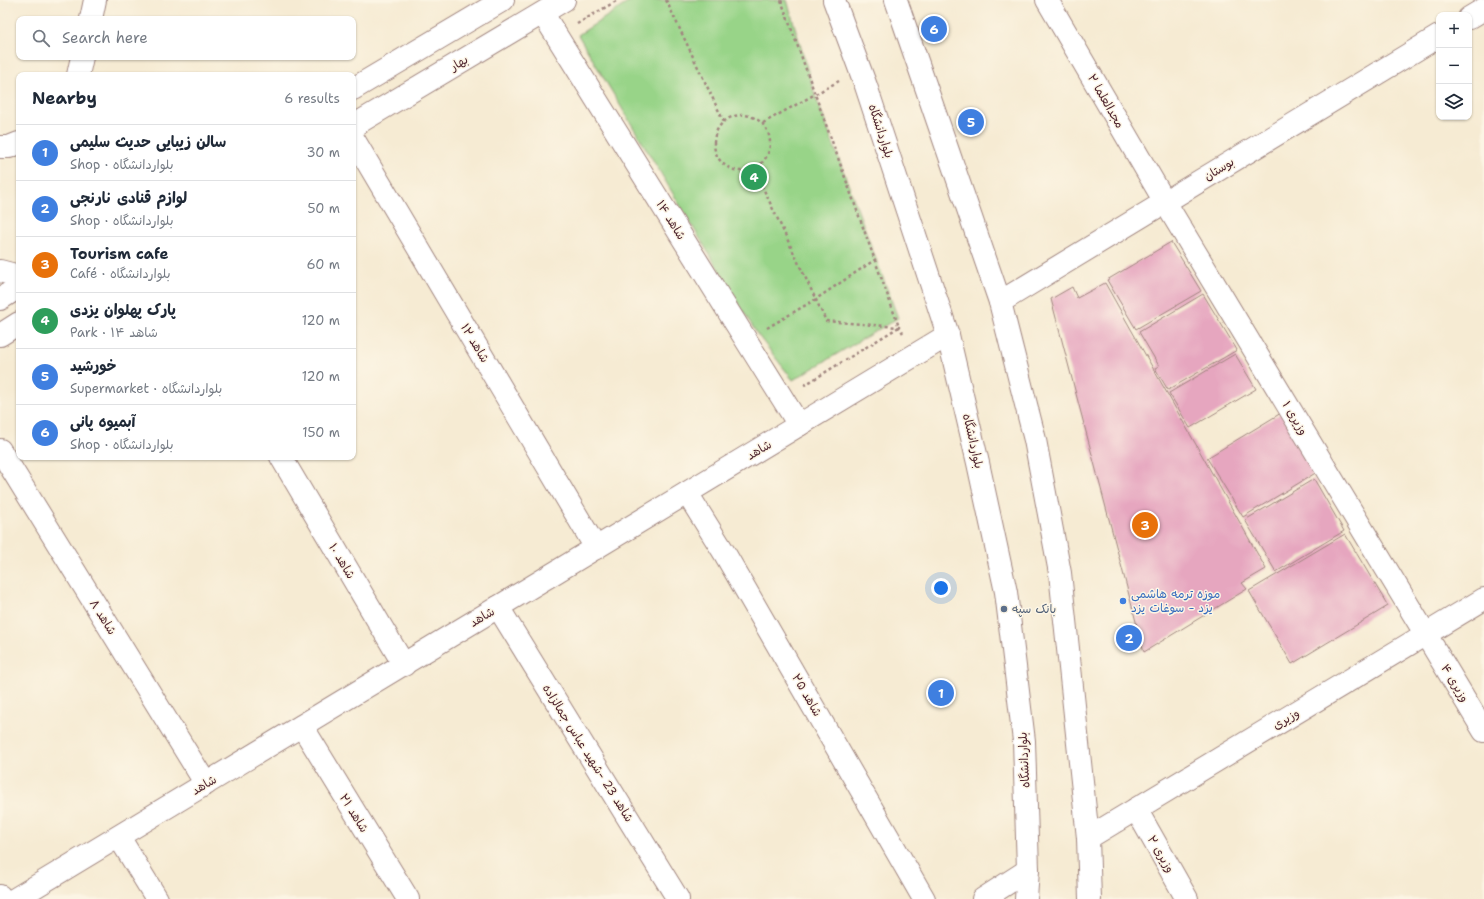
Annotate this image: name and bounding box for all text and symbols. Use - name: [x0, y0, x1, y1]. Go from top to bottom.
- map controls: [1436, 12, 1472, 120]
- button: +: [1436, 12, 1472, 48]
- pin: 6: [921, 14, 947, 44]
- search box: [16, 16, 356, 60]
- icon: search: [30, 27, 52, 49]
- text: Search here: [62, 28, 148, 48]
- button: −: [1436, 48, 1472, 84]
- street label: بهار: [446, 51, 471, 75]
- street label: مجدالعلما ۲: [1084, 71, 1128, 131]
- button: layers: [1436, 84, 1472, 120]
- text: Nearby: [32, 87, 97, 109]
- text: 6 results: [284, 90, 340, 107]
- street label: بلواردانشگاه: [865, 102, 897, 160]
- pin: 5: [958, 107, 984, 137]
- text: سالن زیبایی حدیث سلیمی: [70, 132, 226, 152]
- text: 1: [42, 144, 48, 161]
- text: 30 m: [306, 144, 340, 161]
- street label: بوستان: [1201, 154, 1237, 184]
- text: Shop · بلواردانشگاه: [70, 156, 173, 173]
- pin: 4: [741, 162, 767, 192]
- text: لوازم قنادی نارنجی: [70, 188, 187, 208]
- street label: شاهد ۱۴: [653, 197, 689, 243]
- text: 2: [40, 200, 50, 217]
- text: 50 m: [307, 200, 340, 217]
- text: Shop · بلواردانشگاه: [70, 212, 173, 229]
- text: Tourism cafe: [70, 244, 168, 264]
- text: 3: [40, 256, 50, 273]
- text: 60 m: [307, 256, 340, 273]
- text: Café · بلواردانشگاه: [70, 265, 171, 282]
- text: پارک پهلوان یزدی: [70, 300, 176, 320]
- text: 4: [40, 312, 50, 329]
- text: 120 m: [302, 312, 340, 329]
- street label: شاهد ۱۲: [457, 320, 493, 366]
- text: Park · شاهد ۱۴: [70, 324, 158, 341]
- text: خورشید: [70, 356, 116, 376]
- text: 5: [41, 368, 49, 385]
- text: 120 m: [302, 368, 340, 385]
- text: Supermarket · بلواردانشگاه: [70, 380, 222, 397]
- street label: وزیری ۱: [1279, 398, 1311, 438]
- text: آبمیوه پانی: [70, 412, 135, 432]
- street label: بلواردانشگاه: [959, 412, 987, 470]
- text: 6: [40, 424, 50, 441]
- text: 150 m: [302, 424, 340, 441]
- text: Shop · بلواردانشگاه: [70, 436, 173, 453]
- street label: شاهد: [744, 436, 774, 464]
- pin: 3: [1132, 510, 1158, 540]
- street label: شاهد ۱۰: [325, 540, 359, 582]
- your location: [931, 578, 951, 598]
- place label: موزه ترمه هاشمی یزد - سوغات یزد: [1131, 586, 1220, 616]
- street label: شاهد ۸: [86, 596, 120, 638]
- marker: موزه ترمه هاشمی یزد - سوغات یزد: [1118, 596, 1128, 606]
- place label: بانک سپه: [1012, 601, 1056, 617]
- street label: شاهد: [467, 603, 497, 631]
- marker: بانک سپه: [999, 604, 1009, 614]
- pin: 2: [1116, 623, 1142, 653]
- street label: وزیری ۴: [1437, 661, 1473, 705]
- street label: شاهد ۲۵: [788, 671, 826, 719]
- pin: 1: [928, 678, 954, 708]
- street label: شاهد 23 -شهید عباس جمالزاده: [539, 681, 637, 825]
- street label: وزیری: [1270, 705, 1302, 733]
- street label: بلواردانشگاه: [1015, 732, 1033, 788]
- street label: شاهد: [189, 771, 219, 799]
- street label: شاهد ۲۱: [336, 791, 372, 835]
- street label: وزیری ۲: [1144, 832, 1178, 876]

